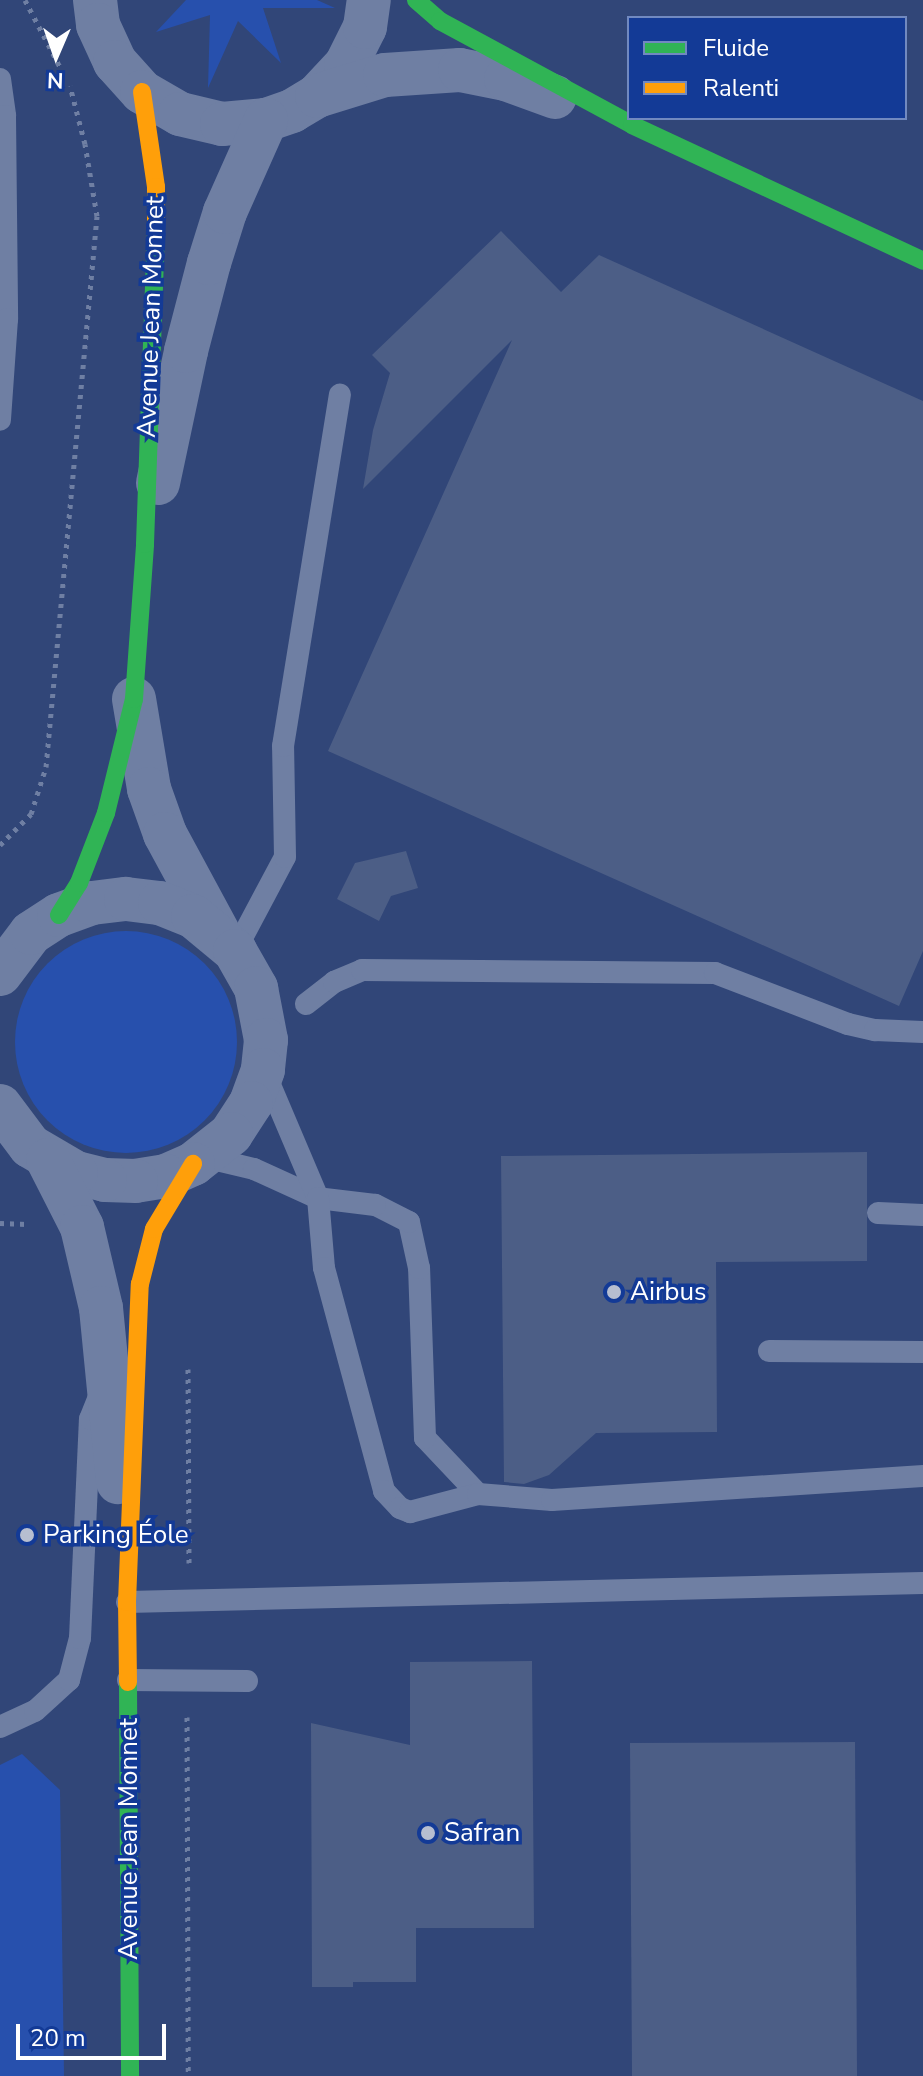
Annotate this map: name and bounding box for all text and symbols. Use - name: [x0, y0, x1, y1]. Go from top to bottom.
- north arrow: [16, 16, 96, 96]
- legend: [627, 16, 907, 120]
- text: Fluide: [703, 32, 769, 64]
- text: N: [46, 65, 64, 95]
- text: Ralenti: [703, 72, 779, 104]
- street label: Avenue Jean Monnet: [131, 196, 171, 438]
- place label: Airbus: [630, 1276, 707, 1308]
- marker: Airbus: [605, 1283, 623, 1301]
- place label: Parking Éole: [43, 1519, 189, 1551]
- marker: Parking Éole: [18, 1526, 36, 1544]
- street label: Avenue Jean Monnet: [113, 1718, 145, 1960]
- place label: Safran: [444, 1817, 520, 1849]
- marker: Safran: [419, 1824, 437, 1842]
- scale bar: [20, 2008, 170, 2058]
- text: 20 m: [30, 2022, 86, 2054]

